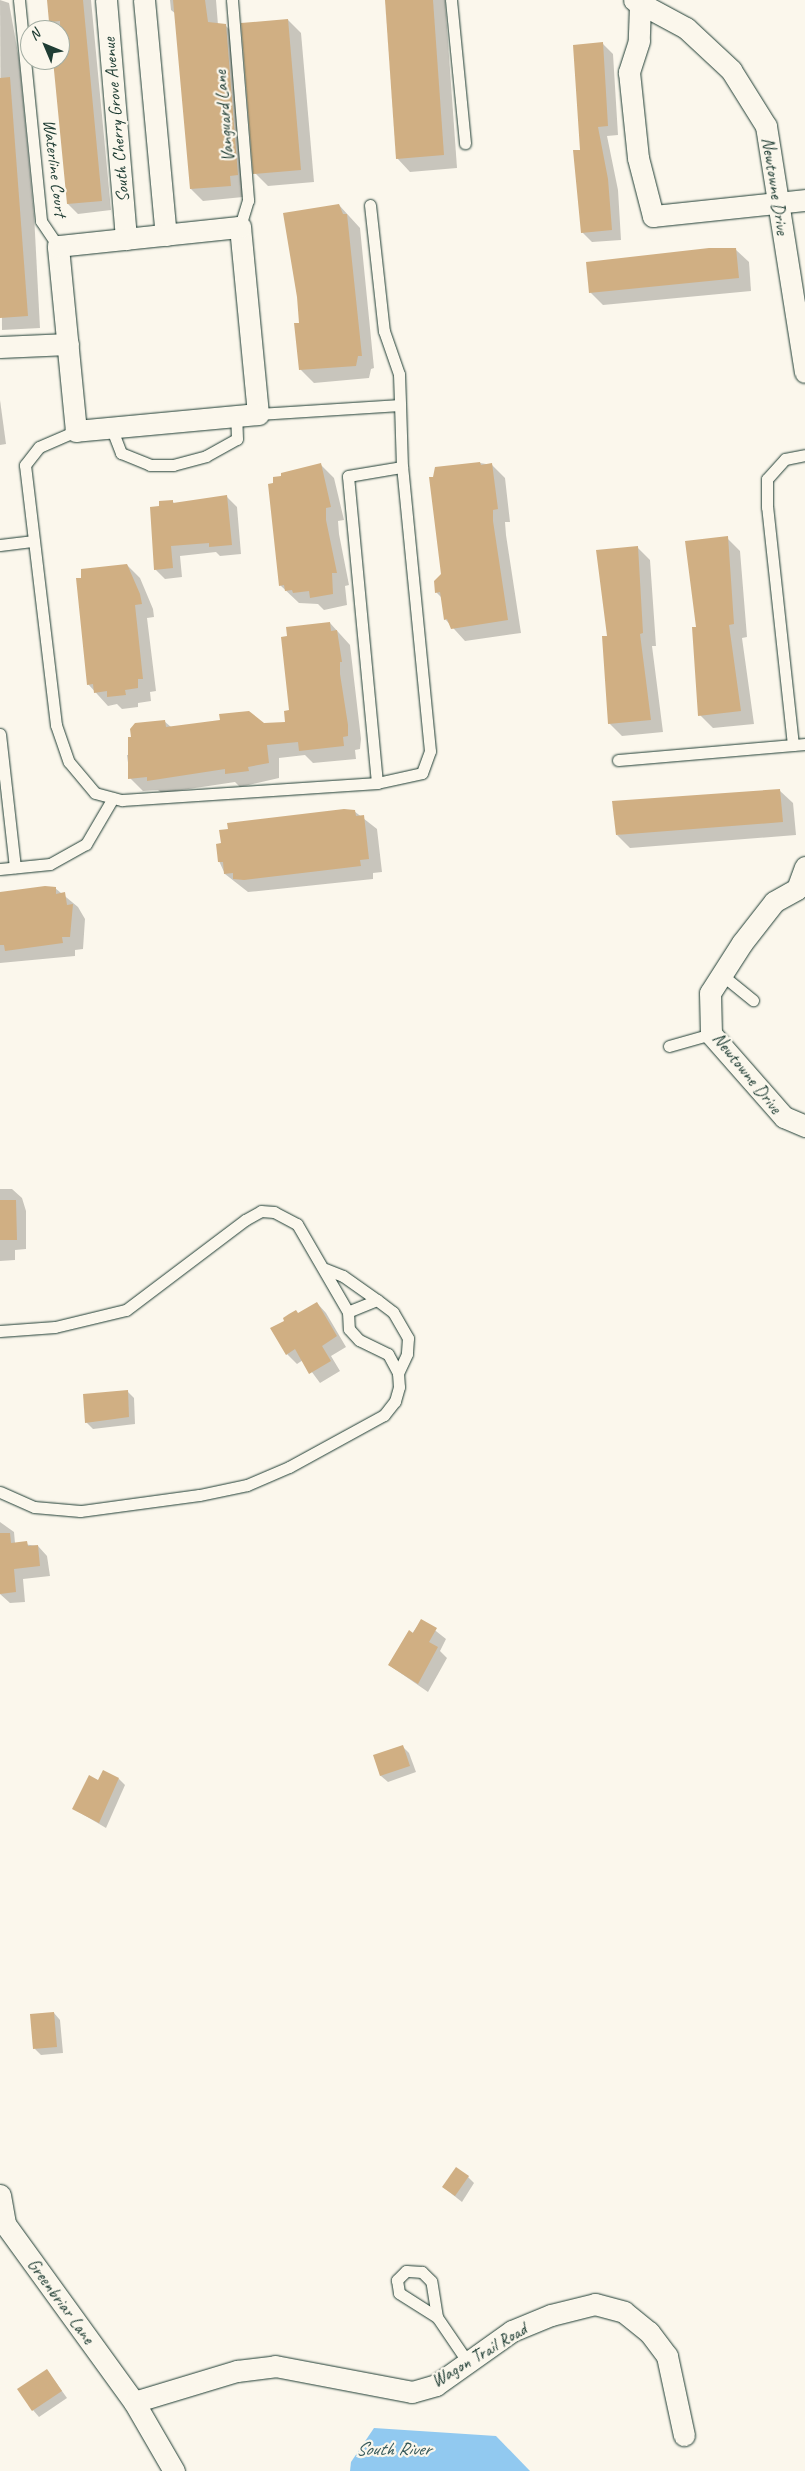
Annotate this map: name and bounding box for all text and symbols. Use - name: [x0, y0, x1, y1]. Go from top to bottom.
- north arrow: [20, 20, 70, 70]
- text: N: [26, 26, 44, 44]
- street label: South Cherry Grove Avenue: [98, 37, 134, 203]
- street label: Vanguard Lane: [209, 69, 239, 163]
- street label: Waterline Court: [38, 118, 72, 218]
- street label: Newtowne Drive: [757, 136, 793, 236]
- street label: Newtowne Drive: [708, 1028, 786, 1118]
- street label: Greenbriar Lane: [23, 2254, 99, 2348]
- street label: Wagon Trail Road: [427, 2318, 531, 2392]
- water label: South River: [355, 2439, 431, 2461]

